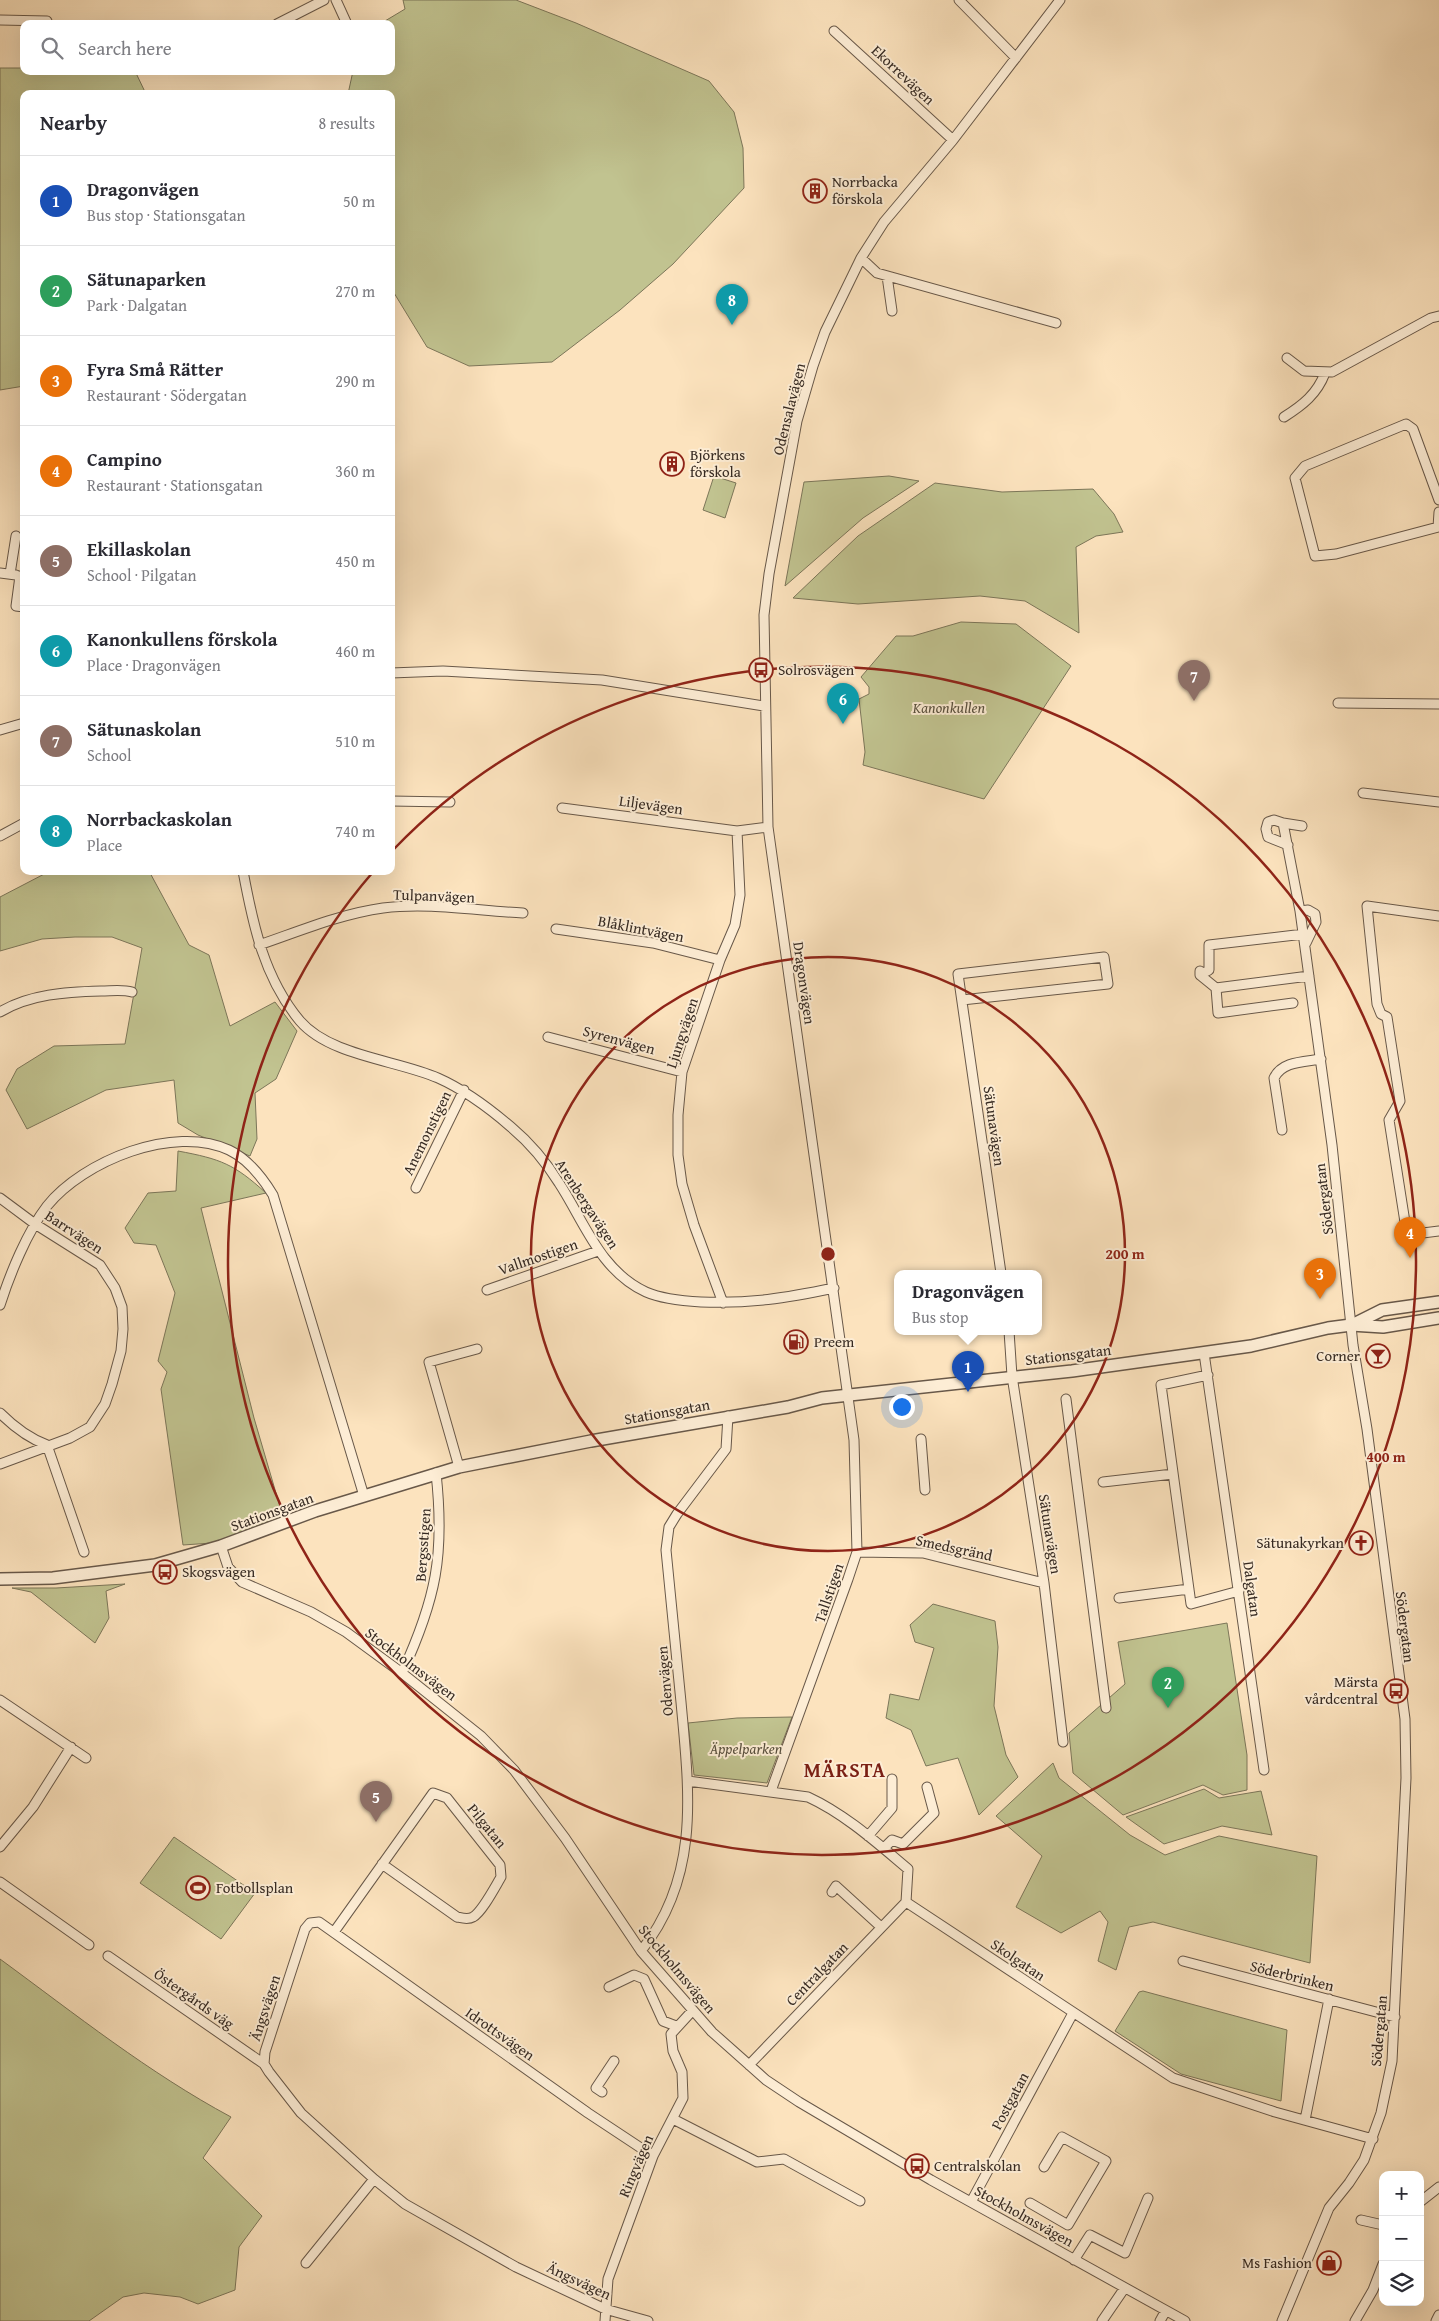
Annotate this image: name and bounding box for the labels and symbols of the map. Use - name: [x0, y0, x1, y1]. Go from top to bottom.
- street label: Ekorrevägen: [867, 40, 940, 110]
- place label: Norrbacka förskola: [832, 171, 898, 209]
- building icon: Norrbacka förskola: [802, 178, 828, 204]
- pin: 8: [716, 284, 748, 325]
- street label: Odensalavägen: [767, 360, 810, 457]
- place label: Björkens förskola: [690, 444, 745, 482]
- building icon: Björkens förskola: [659, 451, 685, 477]
- bus stop icon: Solrosvägen: [748, 657, 774, 683]
- place label: Solrosvägen: [778, 659, 855, 680]
- pin: 7: [1178, 660, 1210, 701]
- pin: 6: [827, 683, 859, 724]
- park label: Kanonkullen: [912, 697, 986, 718]
- street label: Liljevägen: [618, 790, 685, 819]
- street label: Tulpanvägen: [393, 884, 476, 907]
- street label: Blåklintvägen: [596, 910, 686, 947]
- street label: Dragonvägen: [788, 940, 821, 1026]
- street label: Ljungvägen: [660, 994, 703, 1071]
- street label: Syrenvägen: [581, 1020, 658, 1059]
- street label: Sätunavägen: [978, 1085, 1011, 1168]
- street label: Anemonstigen: [397, 1087, 456, 1178]
- street label: Arenbergavägen: [550, 1155, 625, 1253]
- street label: Södergatan: [1309, 1162, 1338, 1236]
- street label: Barrvägen: [41, 1205, 108, 1259]
- pin: 4: [1394, 1217, 1426, 1258]
- street label: Vallmostigen: [495, 1233, 581, 1280]
- text: 200 m: [1105, 1243, 1145, 1264]
- centre of rings: [819, 1245, 837, 1263]
- pin: 3: [1304, 1258, 1336, 1299]
- fuel station icon: Preem: [783, 1329, 809, 1355]
- place label: Preem: [814, 1331, 855, 1352]
- street label: Stationsgatan: [1024, 1339, 1113, 1370]
- bar icon: Corner: [1365, 1343, 1391, 1369]
- place label: Corner: [1316, 1345, 1360, 1366]
- pin: 1: [952, 1351, 984, 1392]
- street label: Stationsgatan: [622, 1394, 712, 1429]
- your location: [889, 1394, 915, 1420]
- text: 400 m: [1366, 1446, 1406, 1467]
- street label: Stationsgatan: [228, 1487, 317, 1536]
- street label: Sätunavägen: [1034, 1492, 1067, 1576]
- street label: Bergsstigen: [409, 1507, 436, 1582]
- street label: Smedsgränd: [914, 1529, 994, 1566]
- church icon: Sätunakyrkan: [1348, 1530, 1374, 1556]
- place label: Sätunakyrkan: [1256, 1532, 1345, 1553]
- bus stop icon: Skogsvägen: [152, 1559, 178, 1585]
- street label: Tallstigen: [809, 1560, 849, 1625]
- street label: Dalgatan: [1238, 1560, 1267, 1619]
- place label: Skogsvägen: [182, 1561, 256, 1582]
- street label: Södergatan: [1391, 1590, 1420, 1664]
- street label: Stockholmsvägen: [361, 1622, 462, 1706]
- street label: Odenvägen: [651, 1645, 678, 1717]
- pin: 2: [1152, 1667, 1184, 1708]
- place label: Märsta vårdcentral: [1305, 1671, 1378, 1709]
- bus stop icon: Märsta vårdcentral: [1383, 1678, 1409, 1704]
- park label: Äppelparken: [709, 1738, 783, 1759]
- district label: MÄRSTA: [804, 1755, 886, 1784]
- pin: 5: [360, 1781, 392, 1822]
- street label: Pilgatan: [463, 1799, 512, 1853]
- sports icon: Fotbollsplan: [185, 1875, 211, 1901]
- place label: Fotbollsplan: [216, 1877, 294, 1898]
- street label: Stockholmsvägen: [634, 1920, 721, 2018]
- street label: Skolgatan: [987, 1934, 1050, 1986]
- street label: Centralgatan: [781, 1937, 853, 2010]
- street label: Söderbrinken: [1248, 1955, 1337, 1996]
- street label: Östergårds väg: [150, 1963, 239, 2034]
- street label: Ängsvägen: [244, 1972, 285, 2044]
- street label: Södergatan: [1365, 1994, 1392, 2068]
- street label: Idrottsvägen: [461, 2002, 540, 2066]
- street label: Postgatan: [986, 2068, 1034, 2133]
- street label: Ringvägen: [613, 2131, 658, 2200]
- bus stop icon: Centralskolan: [904, 2153, 930, 2179]
- place label: Centralskolan: [934, 2155, 1021, 2176]
- street label: Stockholmsvägen: [971, 2180, 1078, 2252]
- shop icon: Ms Fashion: [1316, 2250, 1342, 2276]
- place label: Ms Fashion: [1242, 2252, 1313, 2273]
- street label: Ängsvägen: [544, 2257, 615, 2305]

